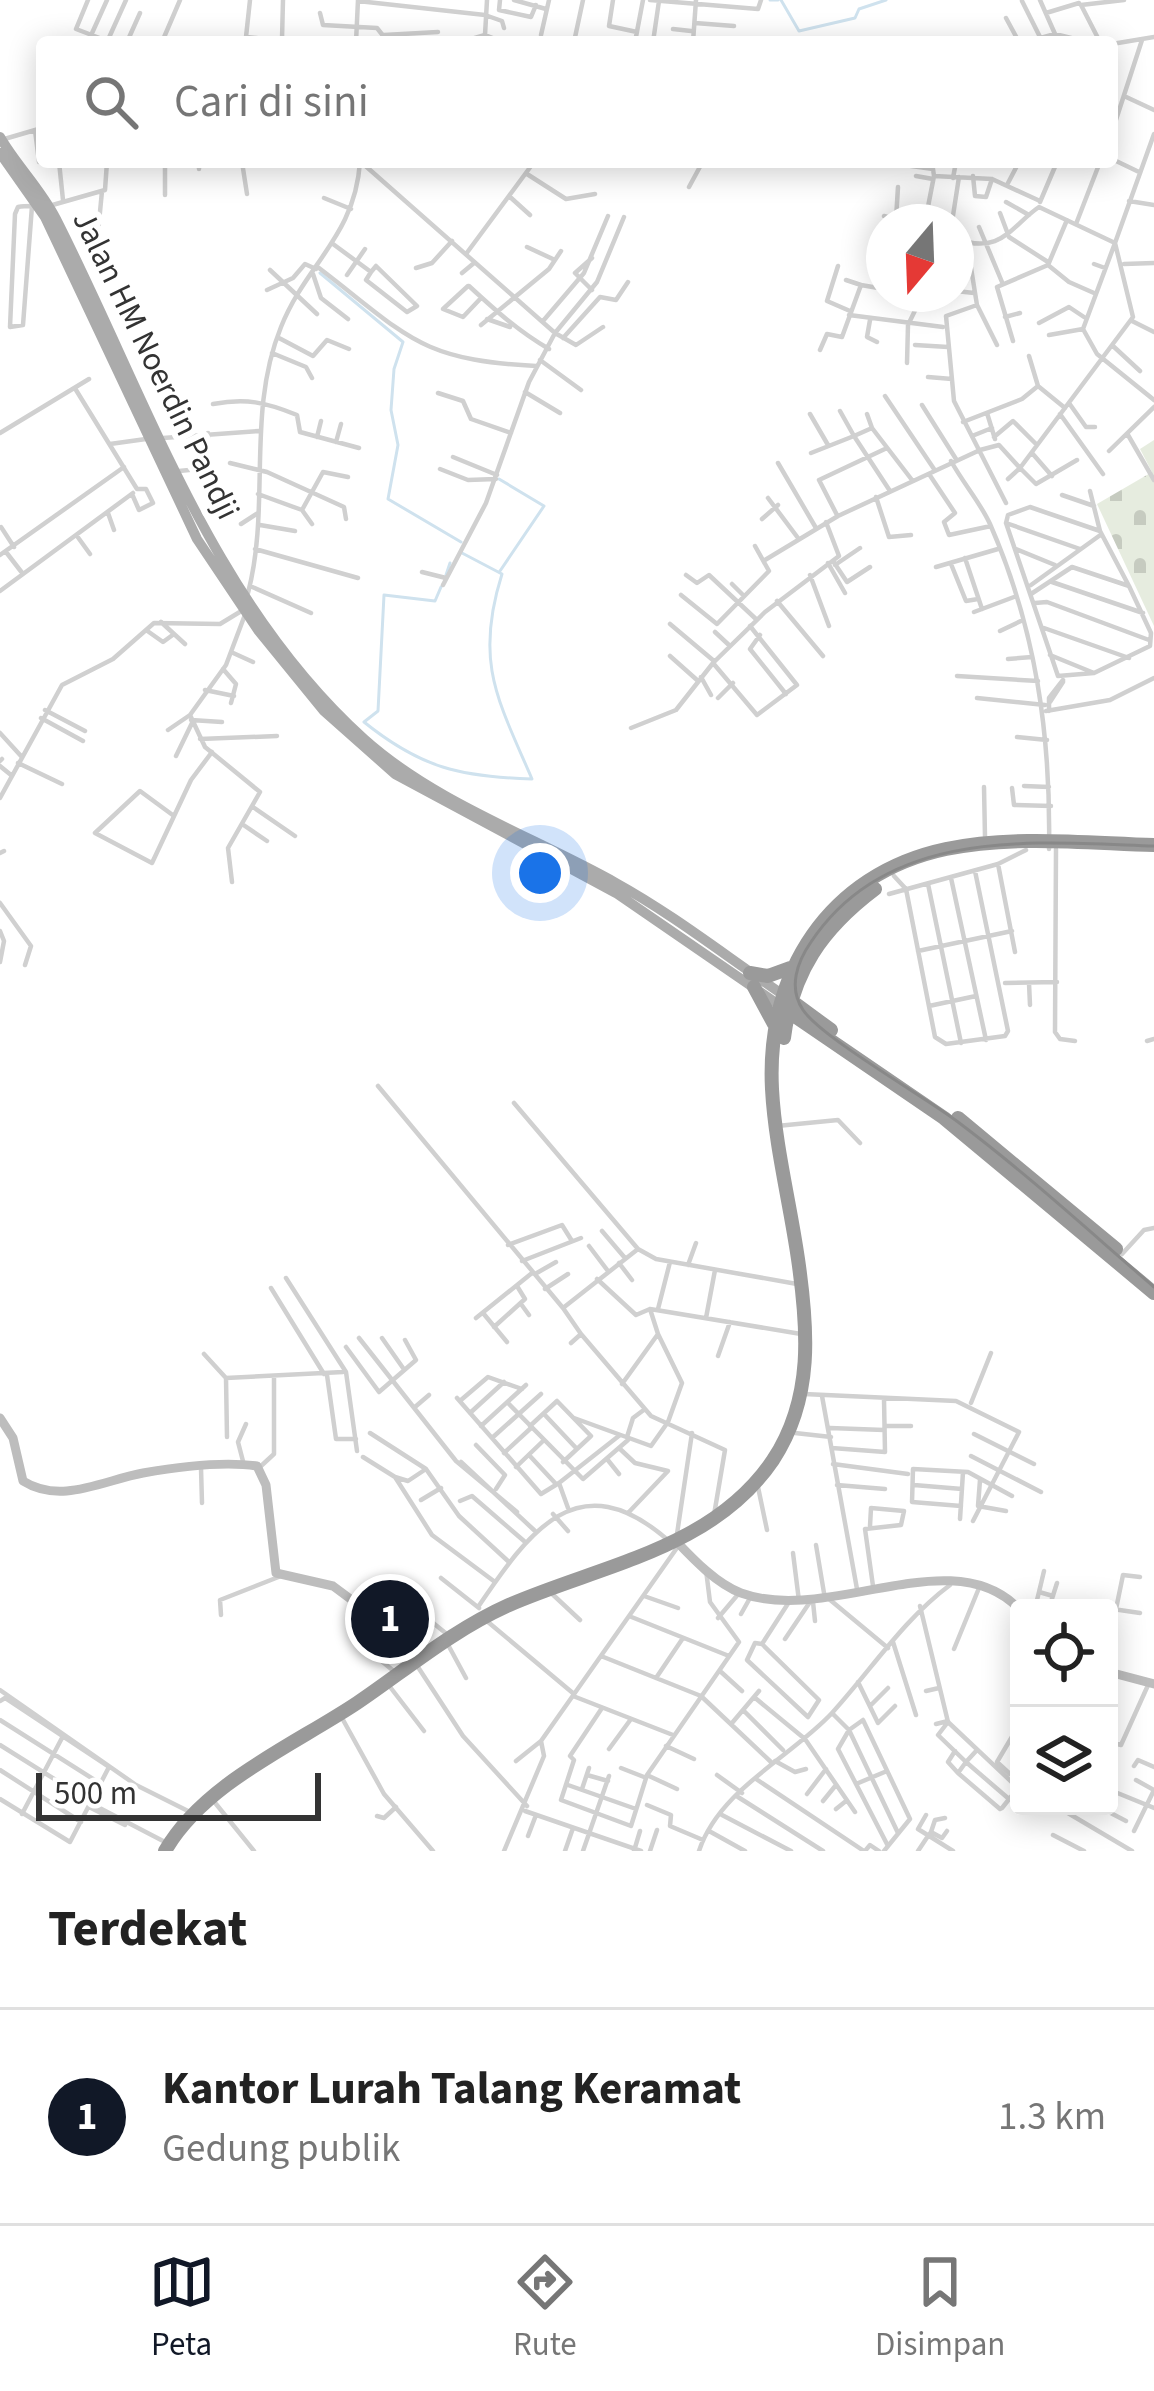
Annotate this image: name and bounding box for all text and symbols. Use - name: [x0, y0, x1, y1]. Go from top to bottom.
- search box: [36, 36, 1118, 168]
- icon: search: [78, 69, 144, 135]
- text: Cari di sini: [174, 70, 369, 134]
- street label: Jalan HM Noerdin Pandji: [61, 203, 251, 527]
- north arrow: [866, 204, 974, 312]
- your location: [510, 843, 570, 903]
- pin: 1: [351, 1574, 429, 1664]
- map controls: [1010, 1599, 1118, 1815]
- button: locate: [1010, 1599, 1118, 1707]
- button: layers: [1010, 1707, 1118, 1815]
- scale bar: [36, 1767, 321, 1820]
- text: 500 m: [54, 1770, 137, 1817]
- text: Terdekat: [48, 1893, 247, 1965]
- text: Kantor Lurah Talang Keramat: [162, 2057, 741, 2121]
- text: 1: [77, 2089, 97, 2145]
- text: 1.3 km: [998, 2089, 1106, 2145]
- text: Gedung publik: [162, 2121, 400, 2177]
- tab: Peta: [149, 2249, 215, 2368]
- tab: Rute: [512, 2249, 578, 2368]
- tab: Disimpan: [875, 2249, 1005, 2368]

